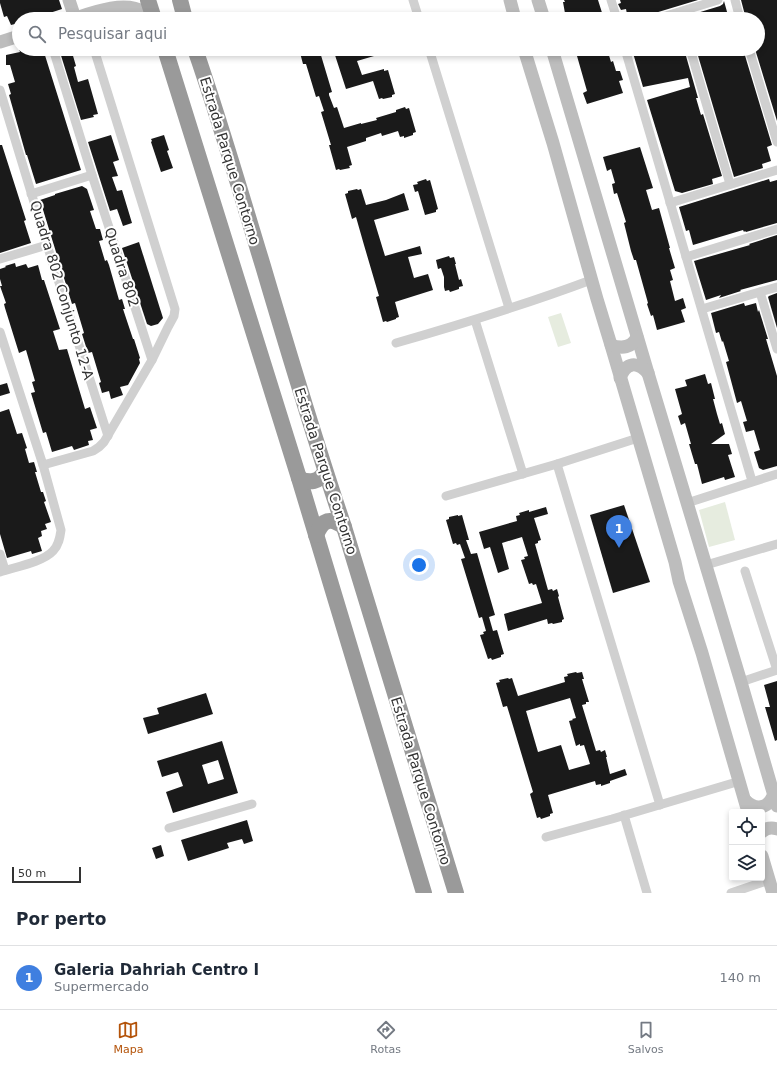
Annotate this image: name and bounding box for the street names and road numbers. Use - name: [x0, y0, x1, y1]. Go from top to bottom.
- street label: Estrada Parque Contorno: [197, 75, 263, 247]
- street label: Quadra 802 Conjunto 12-A: [27, 198, 97, 382]
- street label: Quadra 802: [102, 225, 142, 309]
- street label: Estrada Parque Contorno: [291, 385, 361, 557]
- street label: Estrada Parque Contorno: [388, 695, 454, 867]

